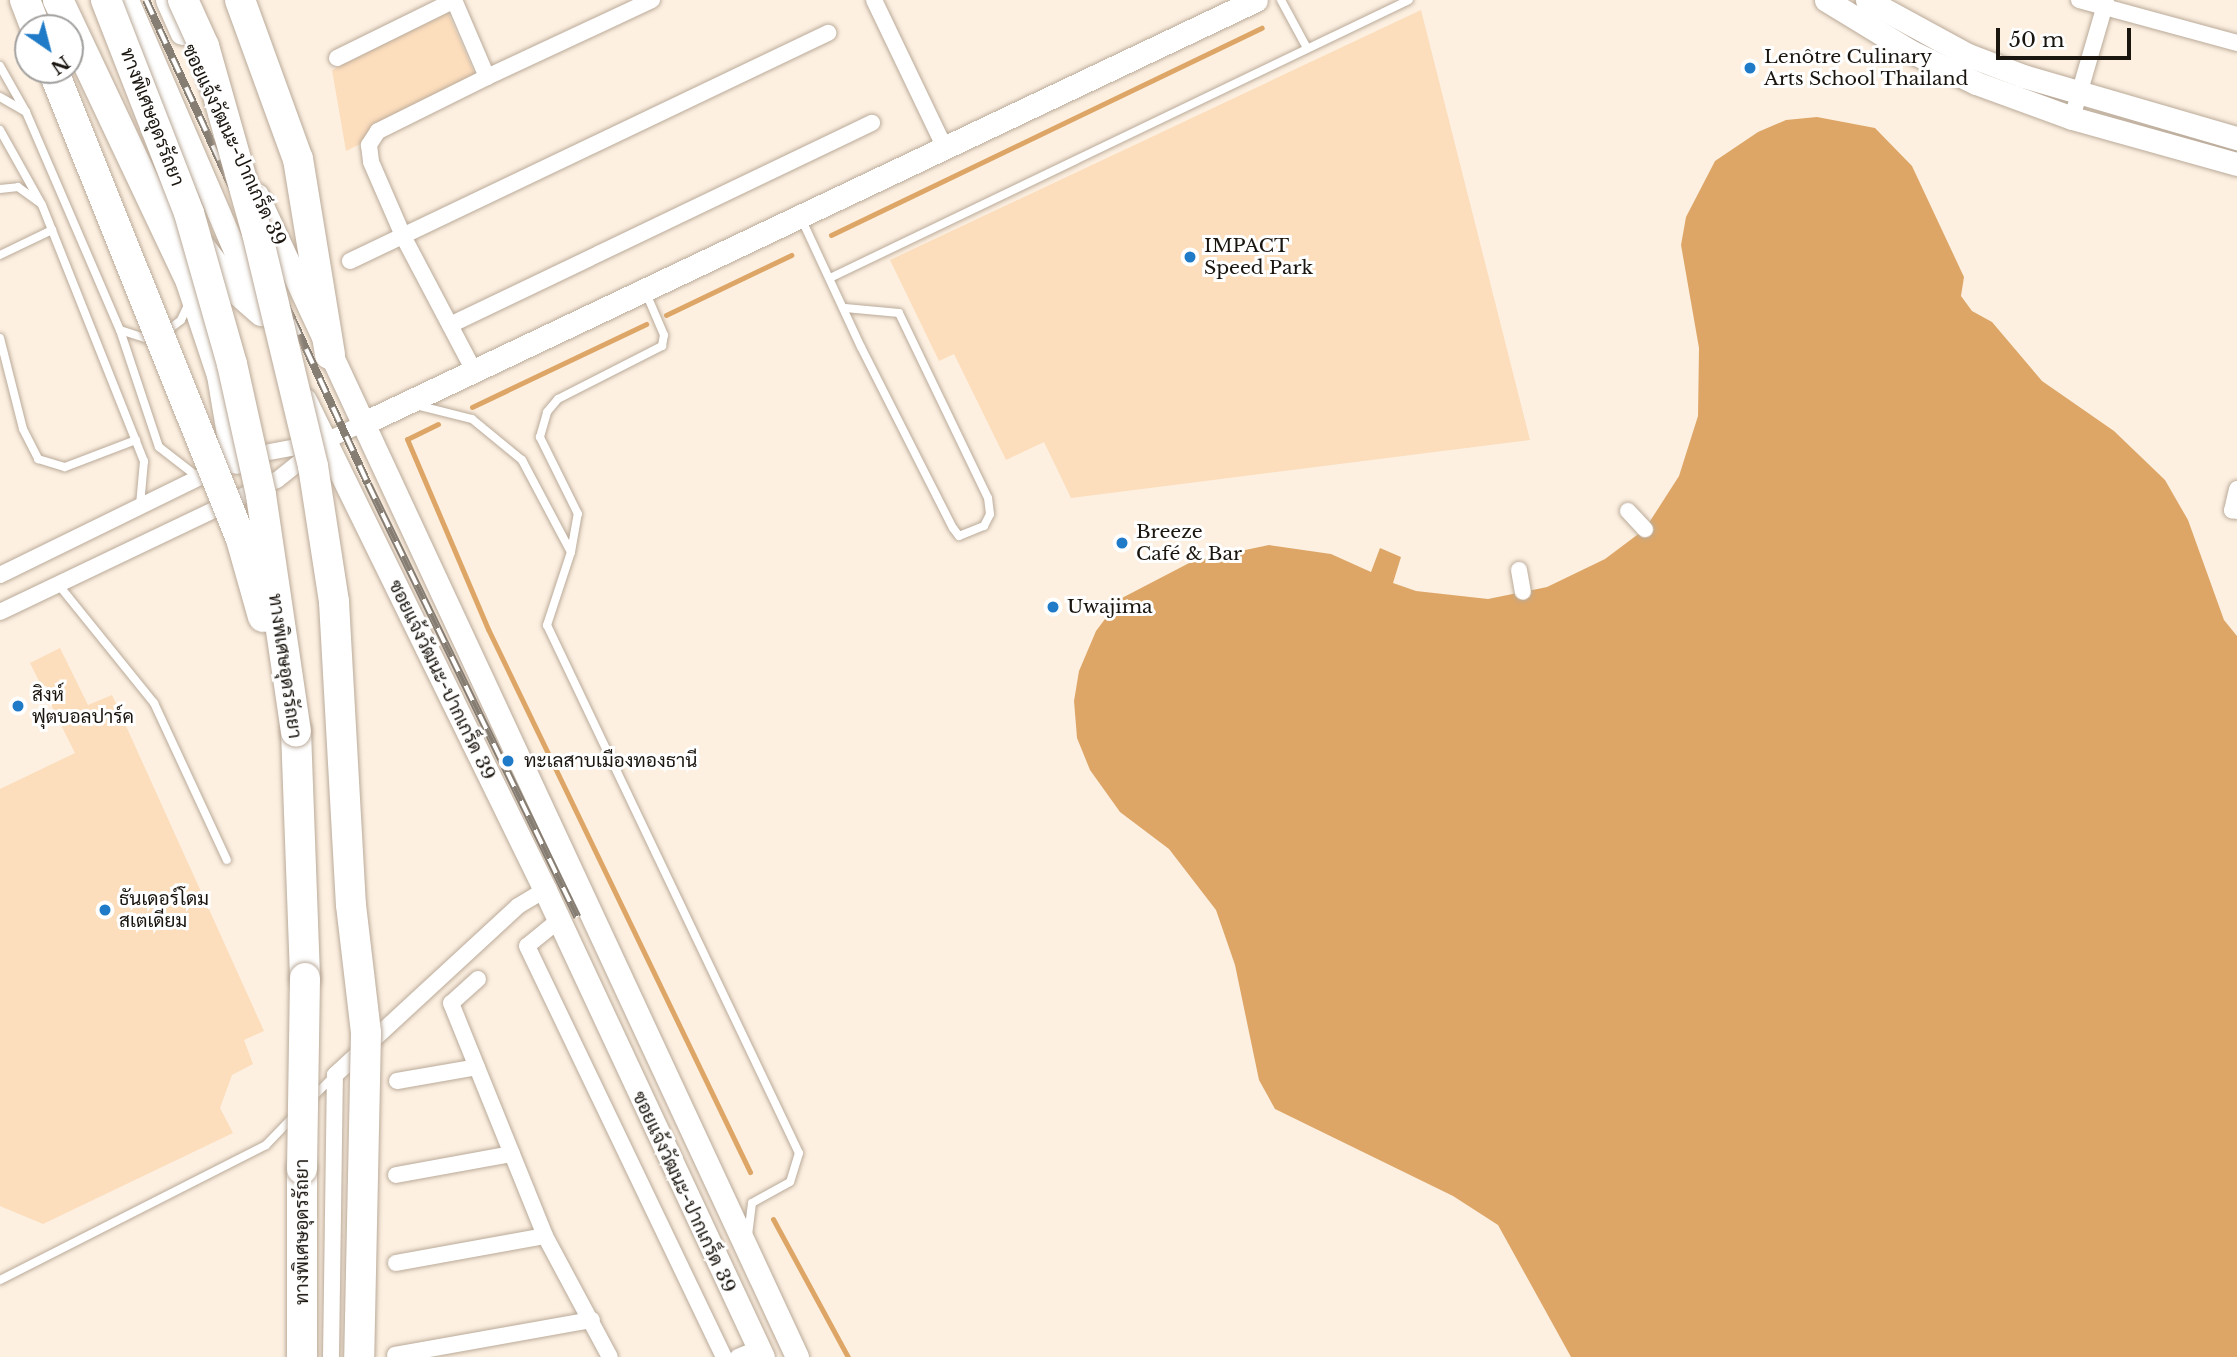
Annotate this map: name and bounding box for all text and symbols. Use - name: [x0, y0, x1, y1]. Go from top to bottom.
- north arrow: [14, 14, 84, 84]
- scale bar: [1999, 14, 2134, 58]
- text: 50 m: [2009, 27, 2064, 53]
- street label: ซอยแจ้งวัฒนะ-ปากเกร็ด 39: [177, 41, 291, 249]
- street label: ทางพิเศษอุดรรัถยา: [115, 45, 189, 189]
- place label: Lenôtre Culinary Arts School Thailand: [1764, 46, 1969, 90]
- text: N: [46, 50, 74, 80]
- marker: Lenôtre Culinary Arts School Thailand: [1742, 60, 1758, 76]
- place label: IMPACT Speed Park: [1204, 235, 1313, 279]
- marker: IMPACT Speed Park: [1182, 249, 1198, 265]
- place label: Breeze Café & Bar: [1136, 521, 1242, 565]
- marker: Breeze Café & Bar: [1114, 535, 1130, 551]
- street label: ซอยแจ้งวัฒนะ-ปากเกร็ด 39: [384, 576, 500, 784]
- street label: ทางพิเศษอุดรรัถยา: [264, 592, 306, 740]
- place label: Uwajima: [1067, 596, 1153, 618]
- marker: Uwajima: [1045, 599, 1061, 615]
- place label: สิงห์ ฟุตบอลปาร์ค: [32, 684, 134, 728]
- marker: สิงห์ ฟุตบอลปาร์ค: [10, 698, 26, 714]
- place label: ทะเลสาบเมืองทองธานี: [524, 750, 697, 772]
- marker: ทะเลสาบเมืองทองธานี: [498, 751, 518, 771]
- place label: ธันเดอร์โดม สเตเดียม: [119, 888, 209, 932]
- marker: ธันเดอร์โดม สเตเดียม: [97, 902, 113, 918]
- street label: ซอยแจ้งวัฒนะ-ปากเกร็ด 39: [627, 1088, 741, 1296]
- street label: ทางพิเศษอุดรรัถยา: [291, 1159, 313, 1305]

